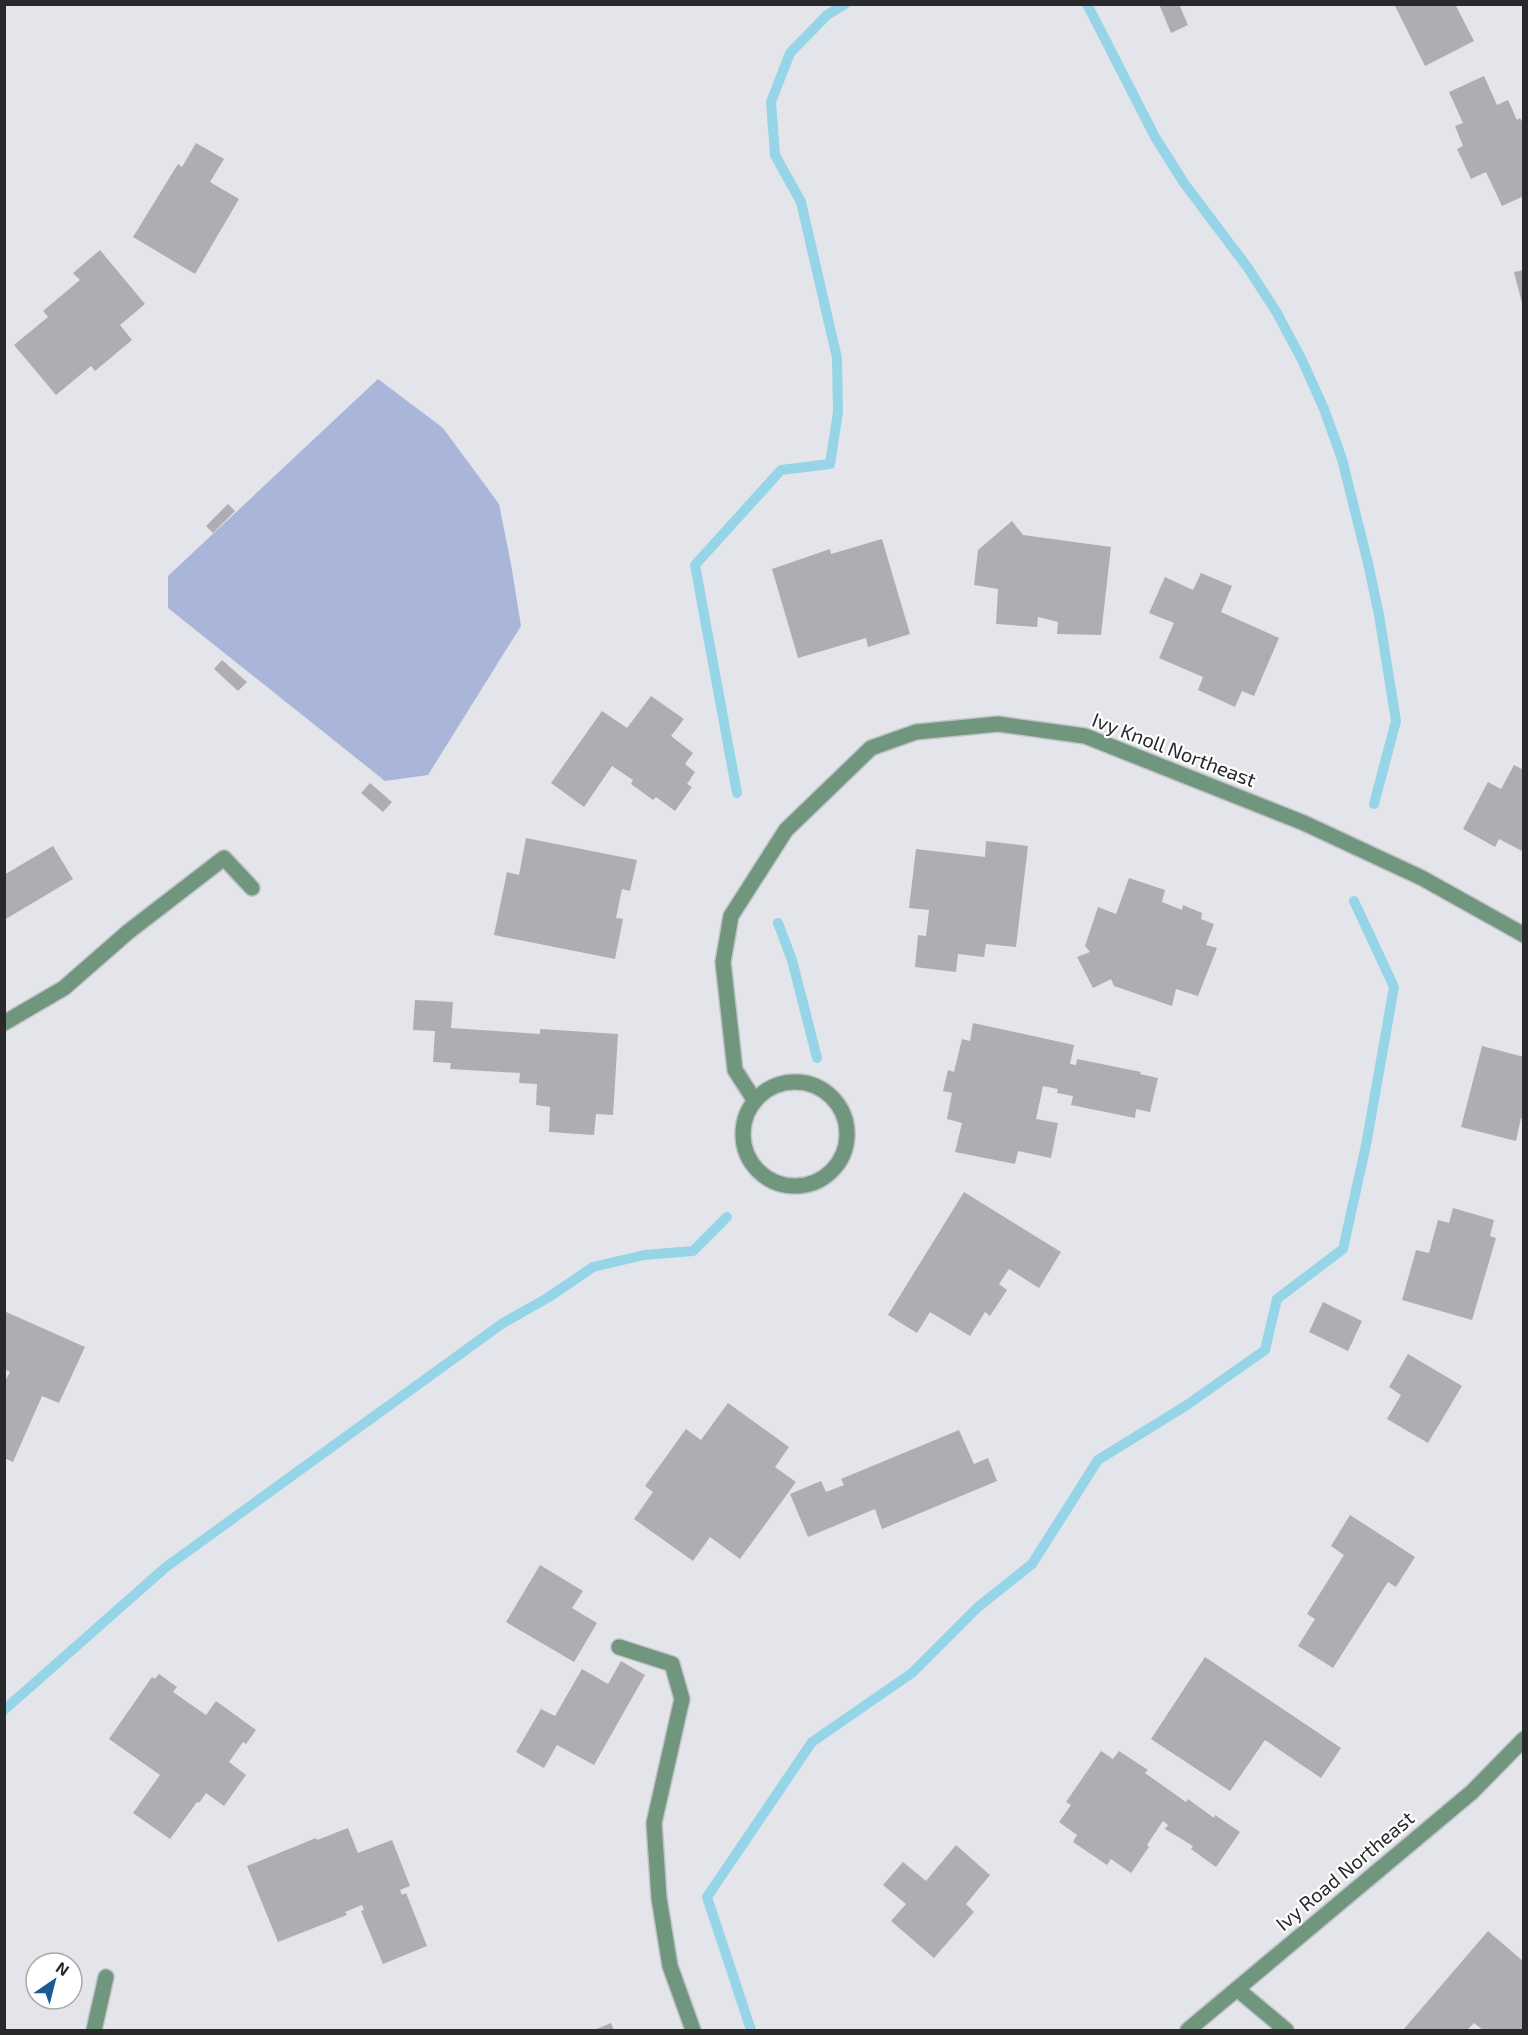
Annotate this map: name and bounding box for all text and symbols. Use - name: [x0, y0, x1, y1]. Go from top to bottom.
- street label: Ivy Knoll Northeast: [1089, 707, 1260, 791]
- street label: Ivy Road Northeast: [1270, 1805, 1419, 1935]
- north arrow: [24, 1951, 84, 2011]
- text: N: [53, 1957, 73, 1979]

